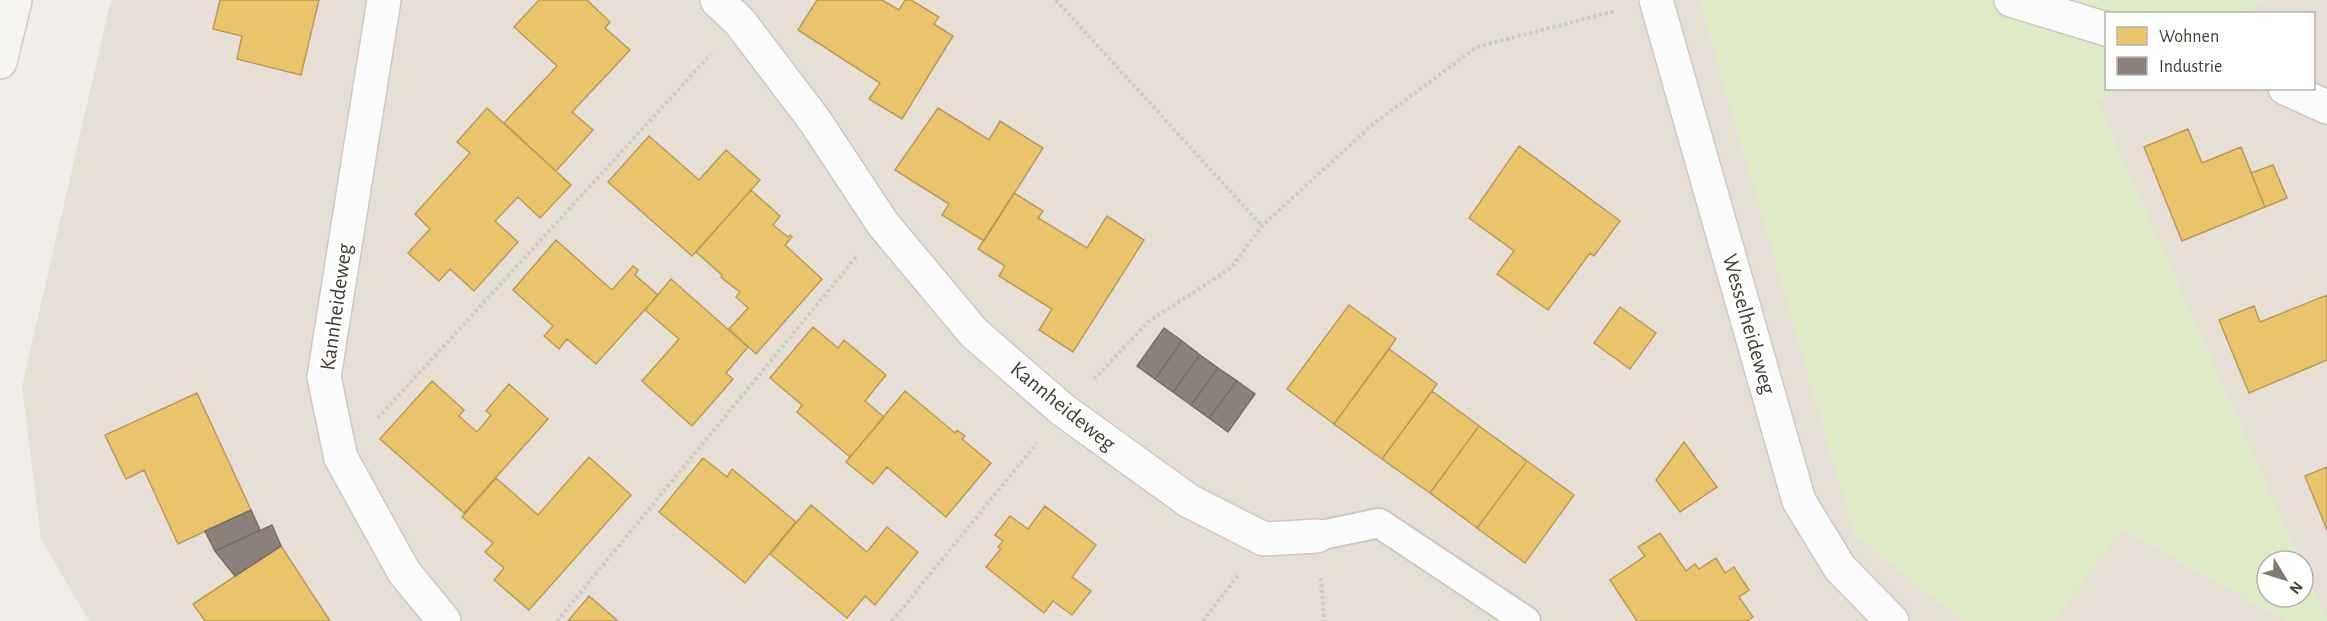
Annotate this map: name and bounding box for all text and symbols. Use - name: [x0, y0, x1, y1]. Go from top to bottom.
- legend: [2105, 12, 2315, 90]
- text: Wohnen: [2159, 28, 2219, 46]
- text: Industrie: [2159, 58, 2222, 76]
- street label: Kannheideweg: [316, 242, 356, 372]
- street label: Wesselheideweg: [1719, 252, 1780, 397]
- street label: Kannheideweg: [1006, 357, 1120, 455]
- north arrow: [2255, 549, 2315, 609]
- text: N: [2286, 578, 2306, 597]

